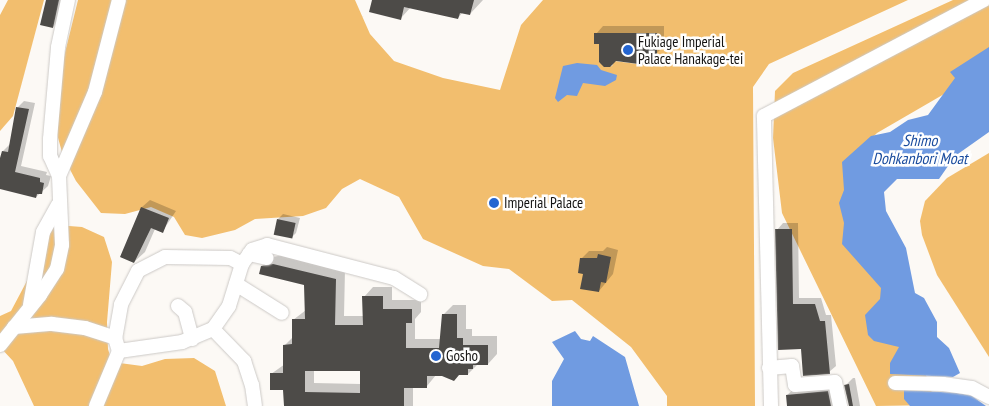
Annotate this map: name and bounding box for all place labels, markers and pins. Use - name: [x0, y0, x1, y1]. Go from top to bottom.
- place label: Fukiage Imperial Palace Hanakage-tei: [638, 32, 743, 67]
- marker: Fukiage Imperial Palace Hanakage-tei: [622, 44, 634, 56]
- place label: Imperial Palace: [504, 194, 583, 212]
- marker: Imperial Palace: [488, 197, 500, 209]
- place label: Gosho: [446, 347, 478, 365]
- marker: Gosho: [430, 350, 442, 362]

